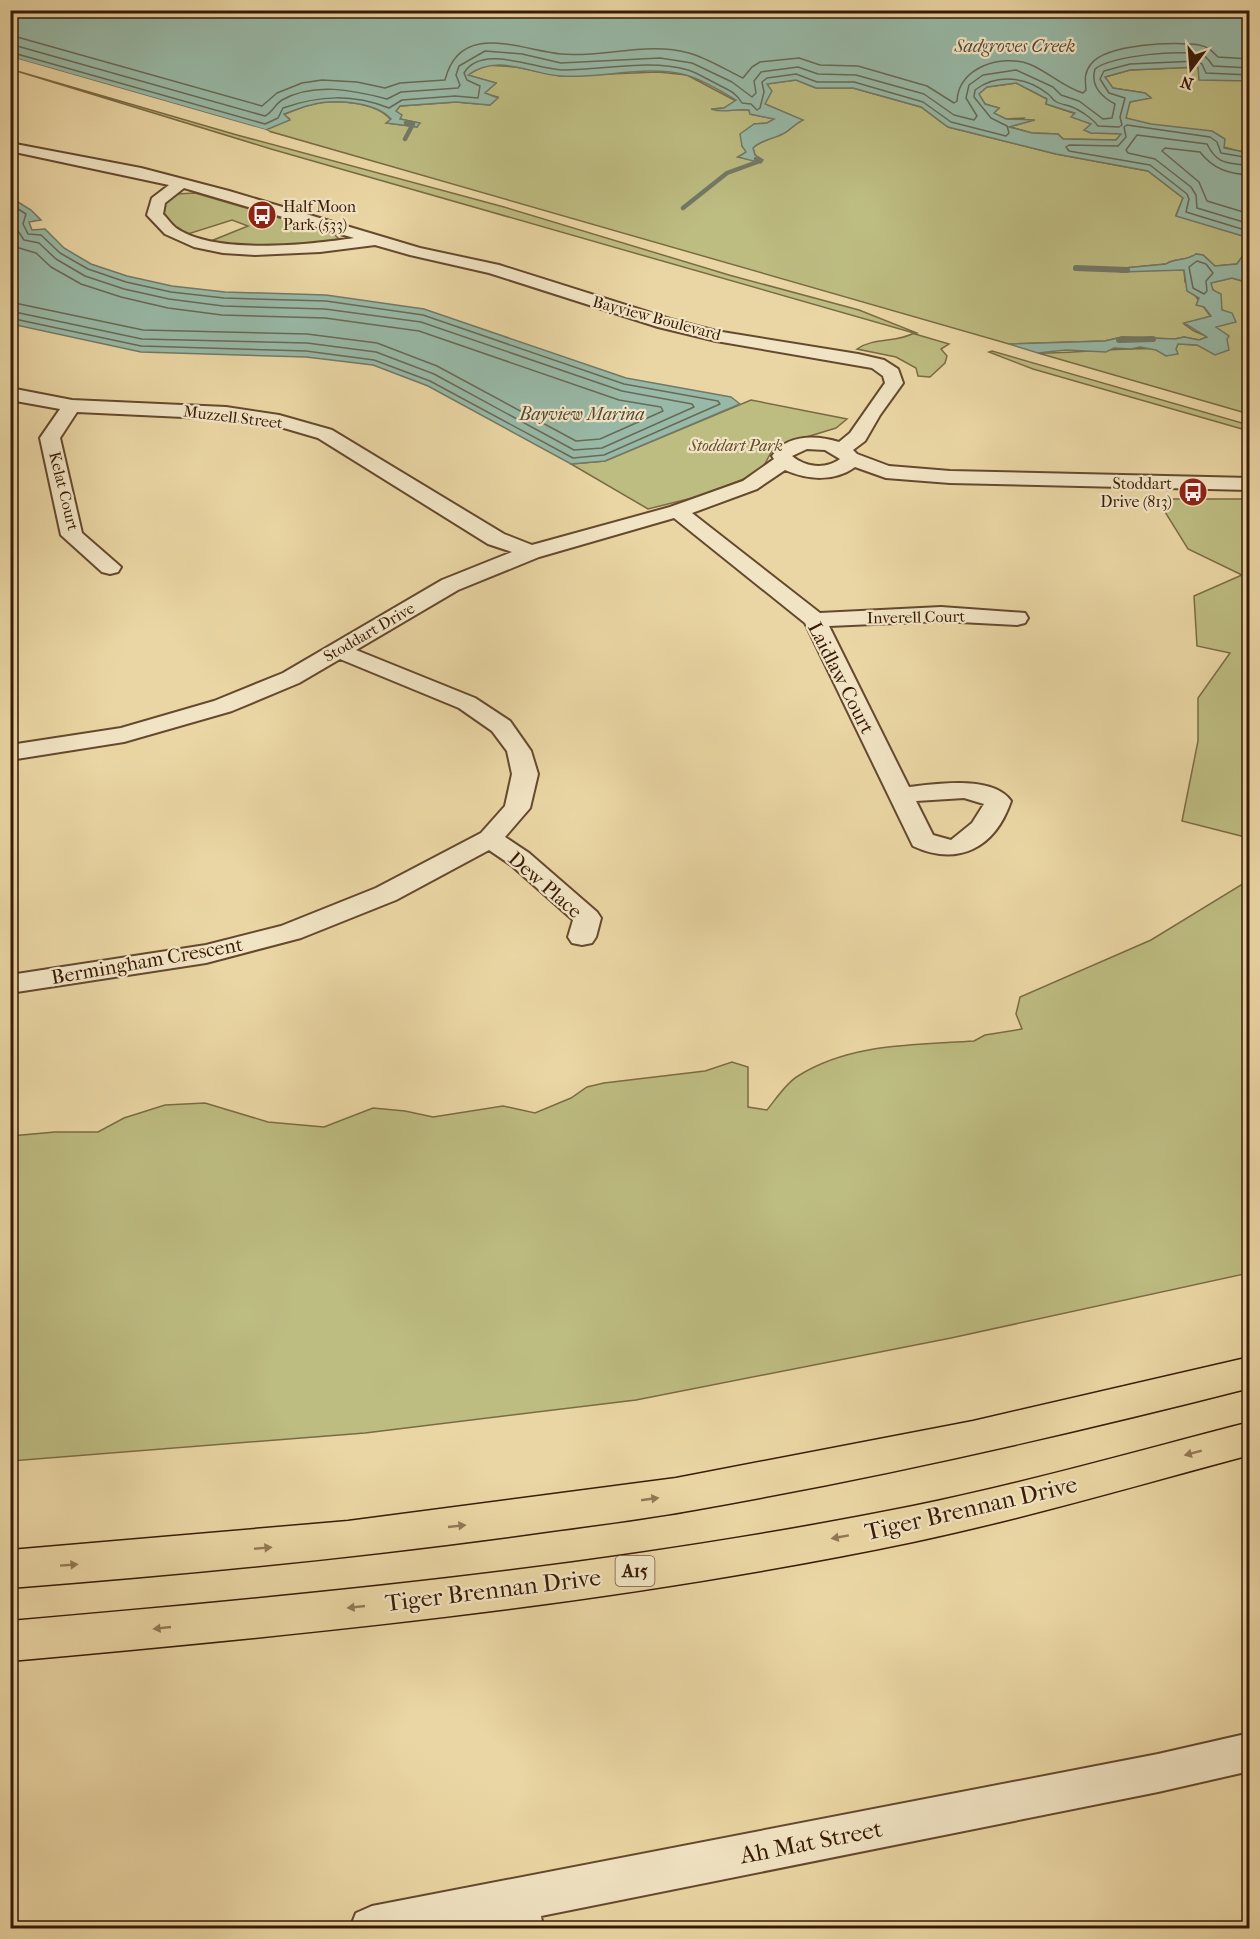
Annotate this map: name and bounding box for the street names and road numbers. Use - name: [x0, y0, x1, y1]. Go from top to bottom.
- street label: Bayview Boulevard: [591, 292, 723, 344]
- street label: Muzzell Street: [182, 401, 284, 433]
- street label: Kelat Court: [45, 450, 83, 533]
- street label: Stoddart Drive: [320, 598, 418, 666]
- street label: Inverell Court: [867, 607, 965, 627]
- street label: Laidlaw Court: [803, 618, 879, 738]
- street label: Dew Place: [504, 847, 586, 923]
- street label: Bermingham Crescent: [49, 933, 245, 989]
- street label: Tiger Brennan Drive: [862, 1470, 1080, 1546]
- road number: A15: [616, 1556, 654, 1586]
- street label: Tiger Brennan Drive: [384, 1563, 603, 1617]
- street label: Ah Mat Street: [737, 1814, 885, 1870]

